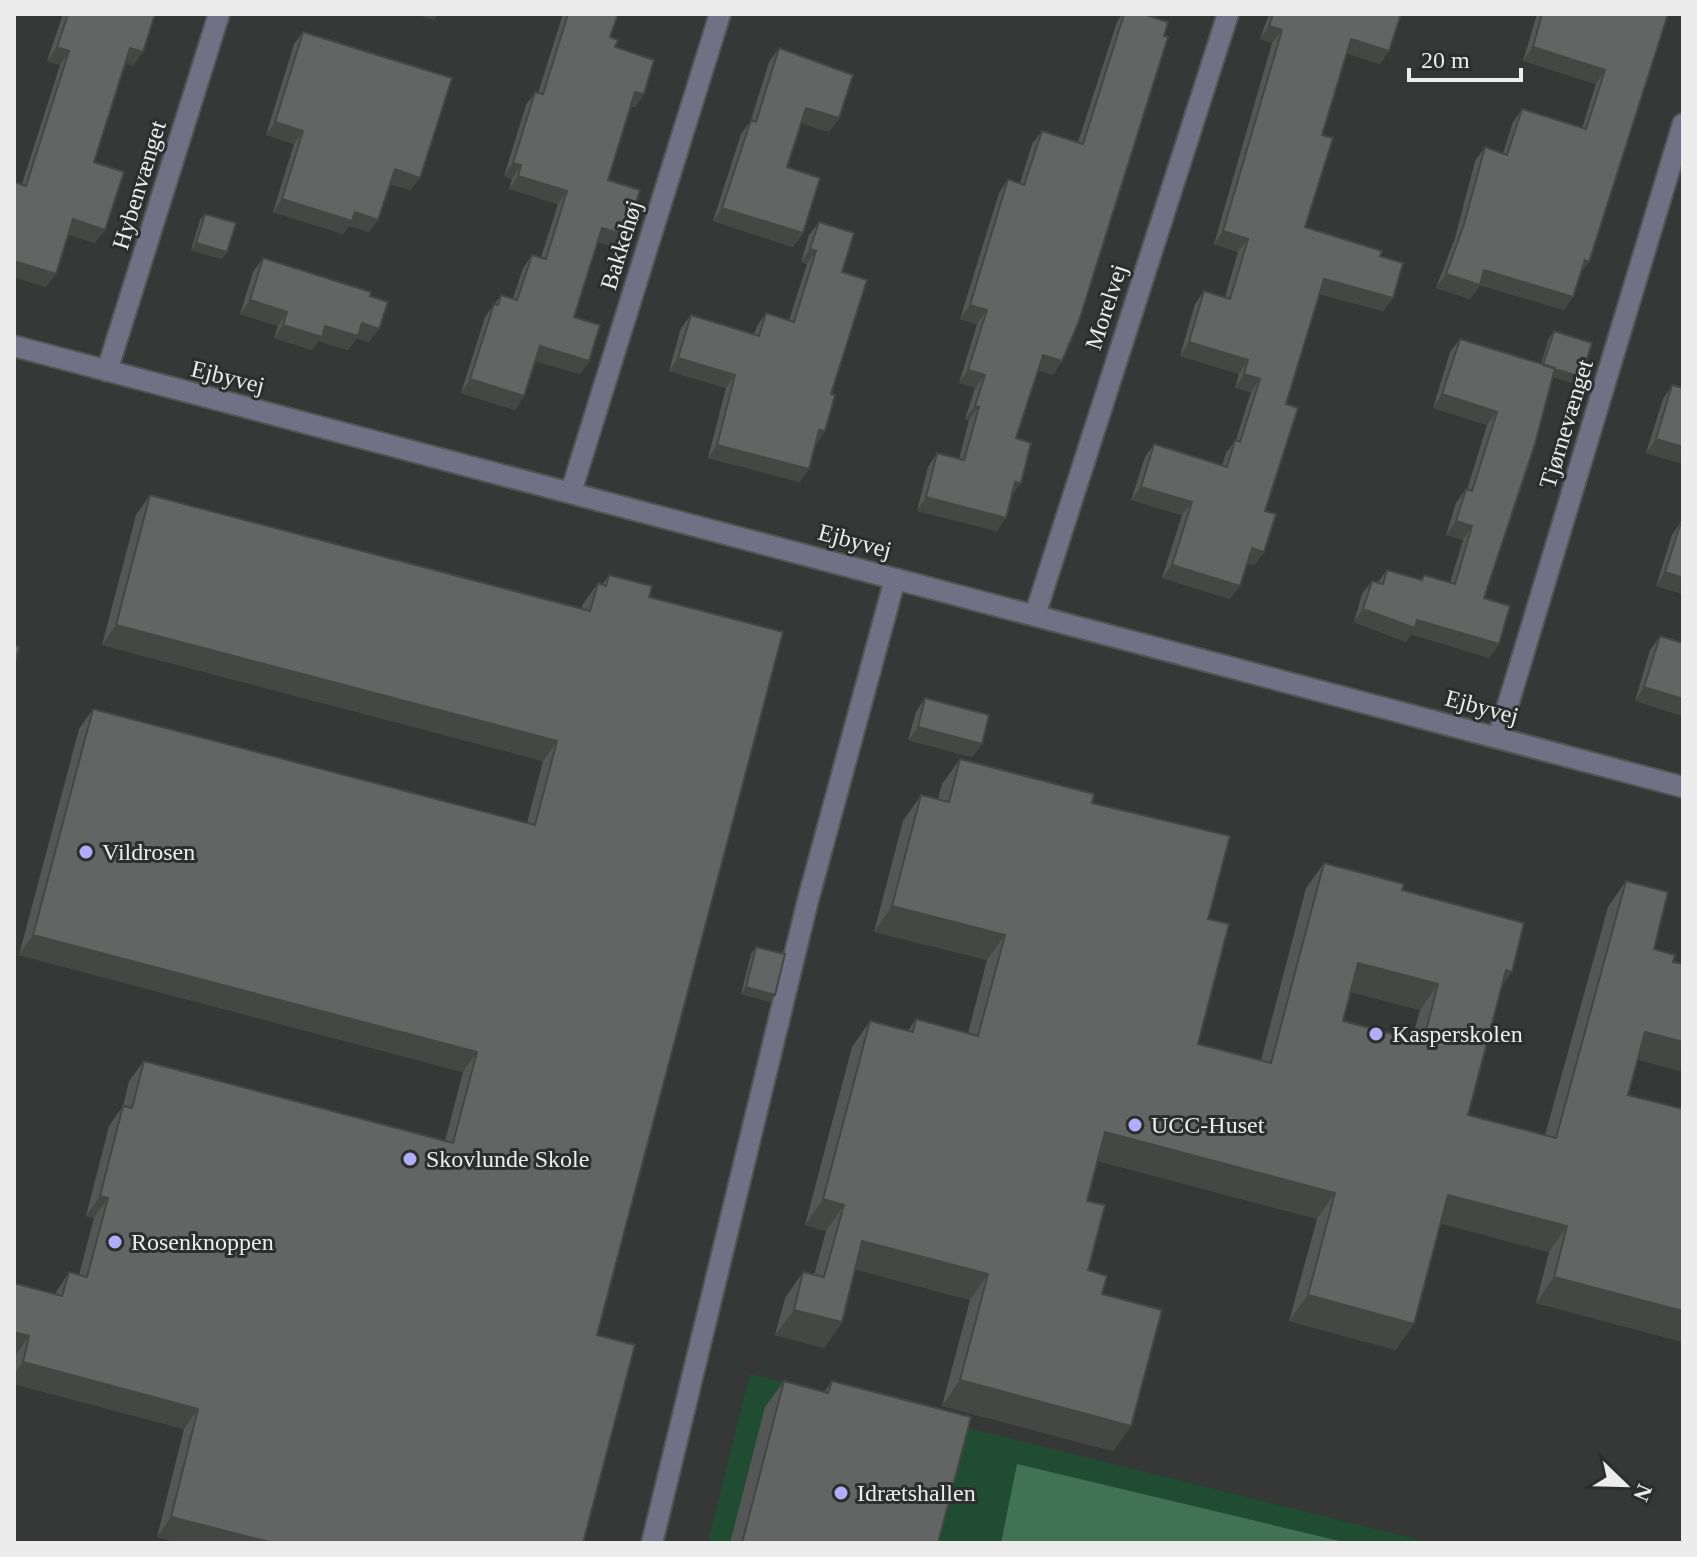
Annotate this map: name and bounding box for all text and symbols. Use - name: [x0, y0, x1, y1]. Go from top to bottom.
- scale bar: [1409, 32, 1521, 82]
- text: 20 m: [1421, 47, 1470, 73]
- street label: Hybenvænget: [107, 117, 171, 253]
- street label: Bakkehøj: [595, 197, 647, 293]
- street label: Morelvej: [1080, 261, 1132, 353]
- street label: Ejbyvej: [189, 355, 267, 399]
- street label: Tjørnevænget: [1534, 356, 1598, 492]
- street label: Ejbyvej: [816, 519, 894, 563]
- street label: Ejbyvej: [1443, 685, 1521, 729]
- place label: Vildrosen: [102, 839, 195, 865]
- marker: Vildrosen: [77, 843, 95, 861]
- place label: Kasperskolen: [1392, 1021, 1523, 1047]
- marker: Kasperskolen: [1367, 1025, 1385, 1043]
- place label: UCC-Huset: [1151, 1112, 1265, 1138]
- marker: UCC-Huset: [1126, 1116, 1144, 1134]
- place label: Skovlunde Skole: [426, 1146, 589, 1172]
- marker: Skovlunde Skole: [401, 1150, 419, 1168]
- place label: Rosenknoppen: [131, 1229, 274, 1255]
- marker: Rosenknoppen: [106, 1233, 124, 1251]
- north arrow: [1585, 1445, 1665, 1525]
- place label: Idrætshallen: [857, 1480, 976, 1506]
- text: N: [1628, 1480, 1658, 1505]
- marker: Idrætshallen: [832, 1484, 850, 1502]

